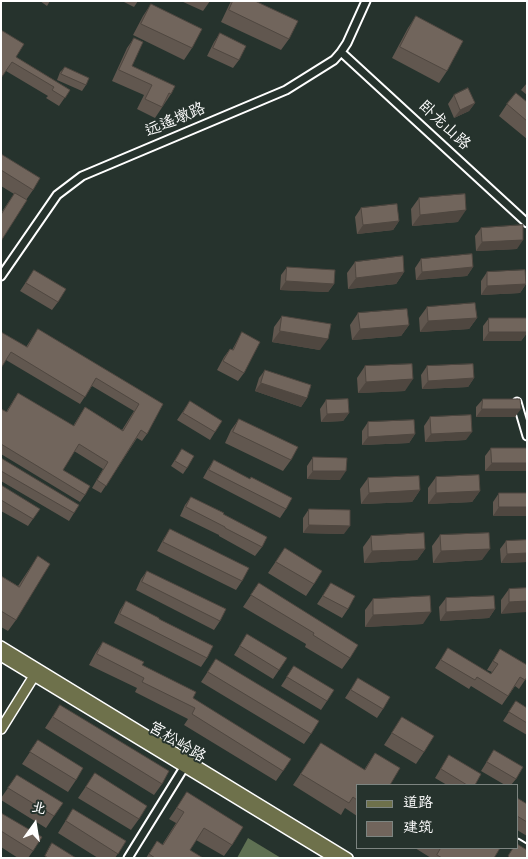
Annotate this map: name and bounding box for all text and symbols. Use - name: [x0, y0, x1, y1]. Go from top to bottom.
- street label: 卧龙山路: [413, 98, 473, 156]
- street label: 远遥墩路: [143, 101, 209, 143]
- street label: 宫松岭路: [144, 719, 208, 769]
- legend: [356, 784, 518, 849]
- text: 道路: [403, 793, 433, 815]
- text: 北: [29, 798, 47, 821]
- north arrow: [10, 799, 60, 849]
- text: 建筑: [403, 818, 433, 840]

